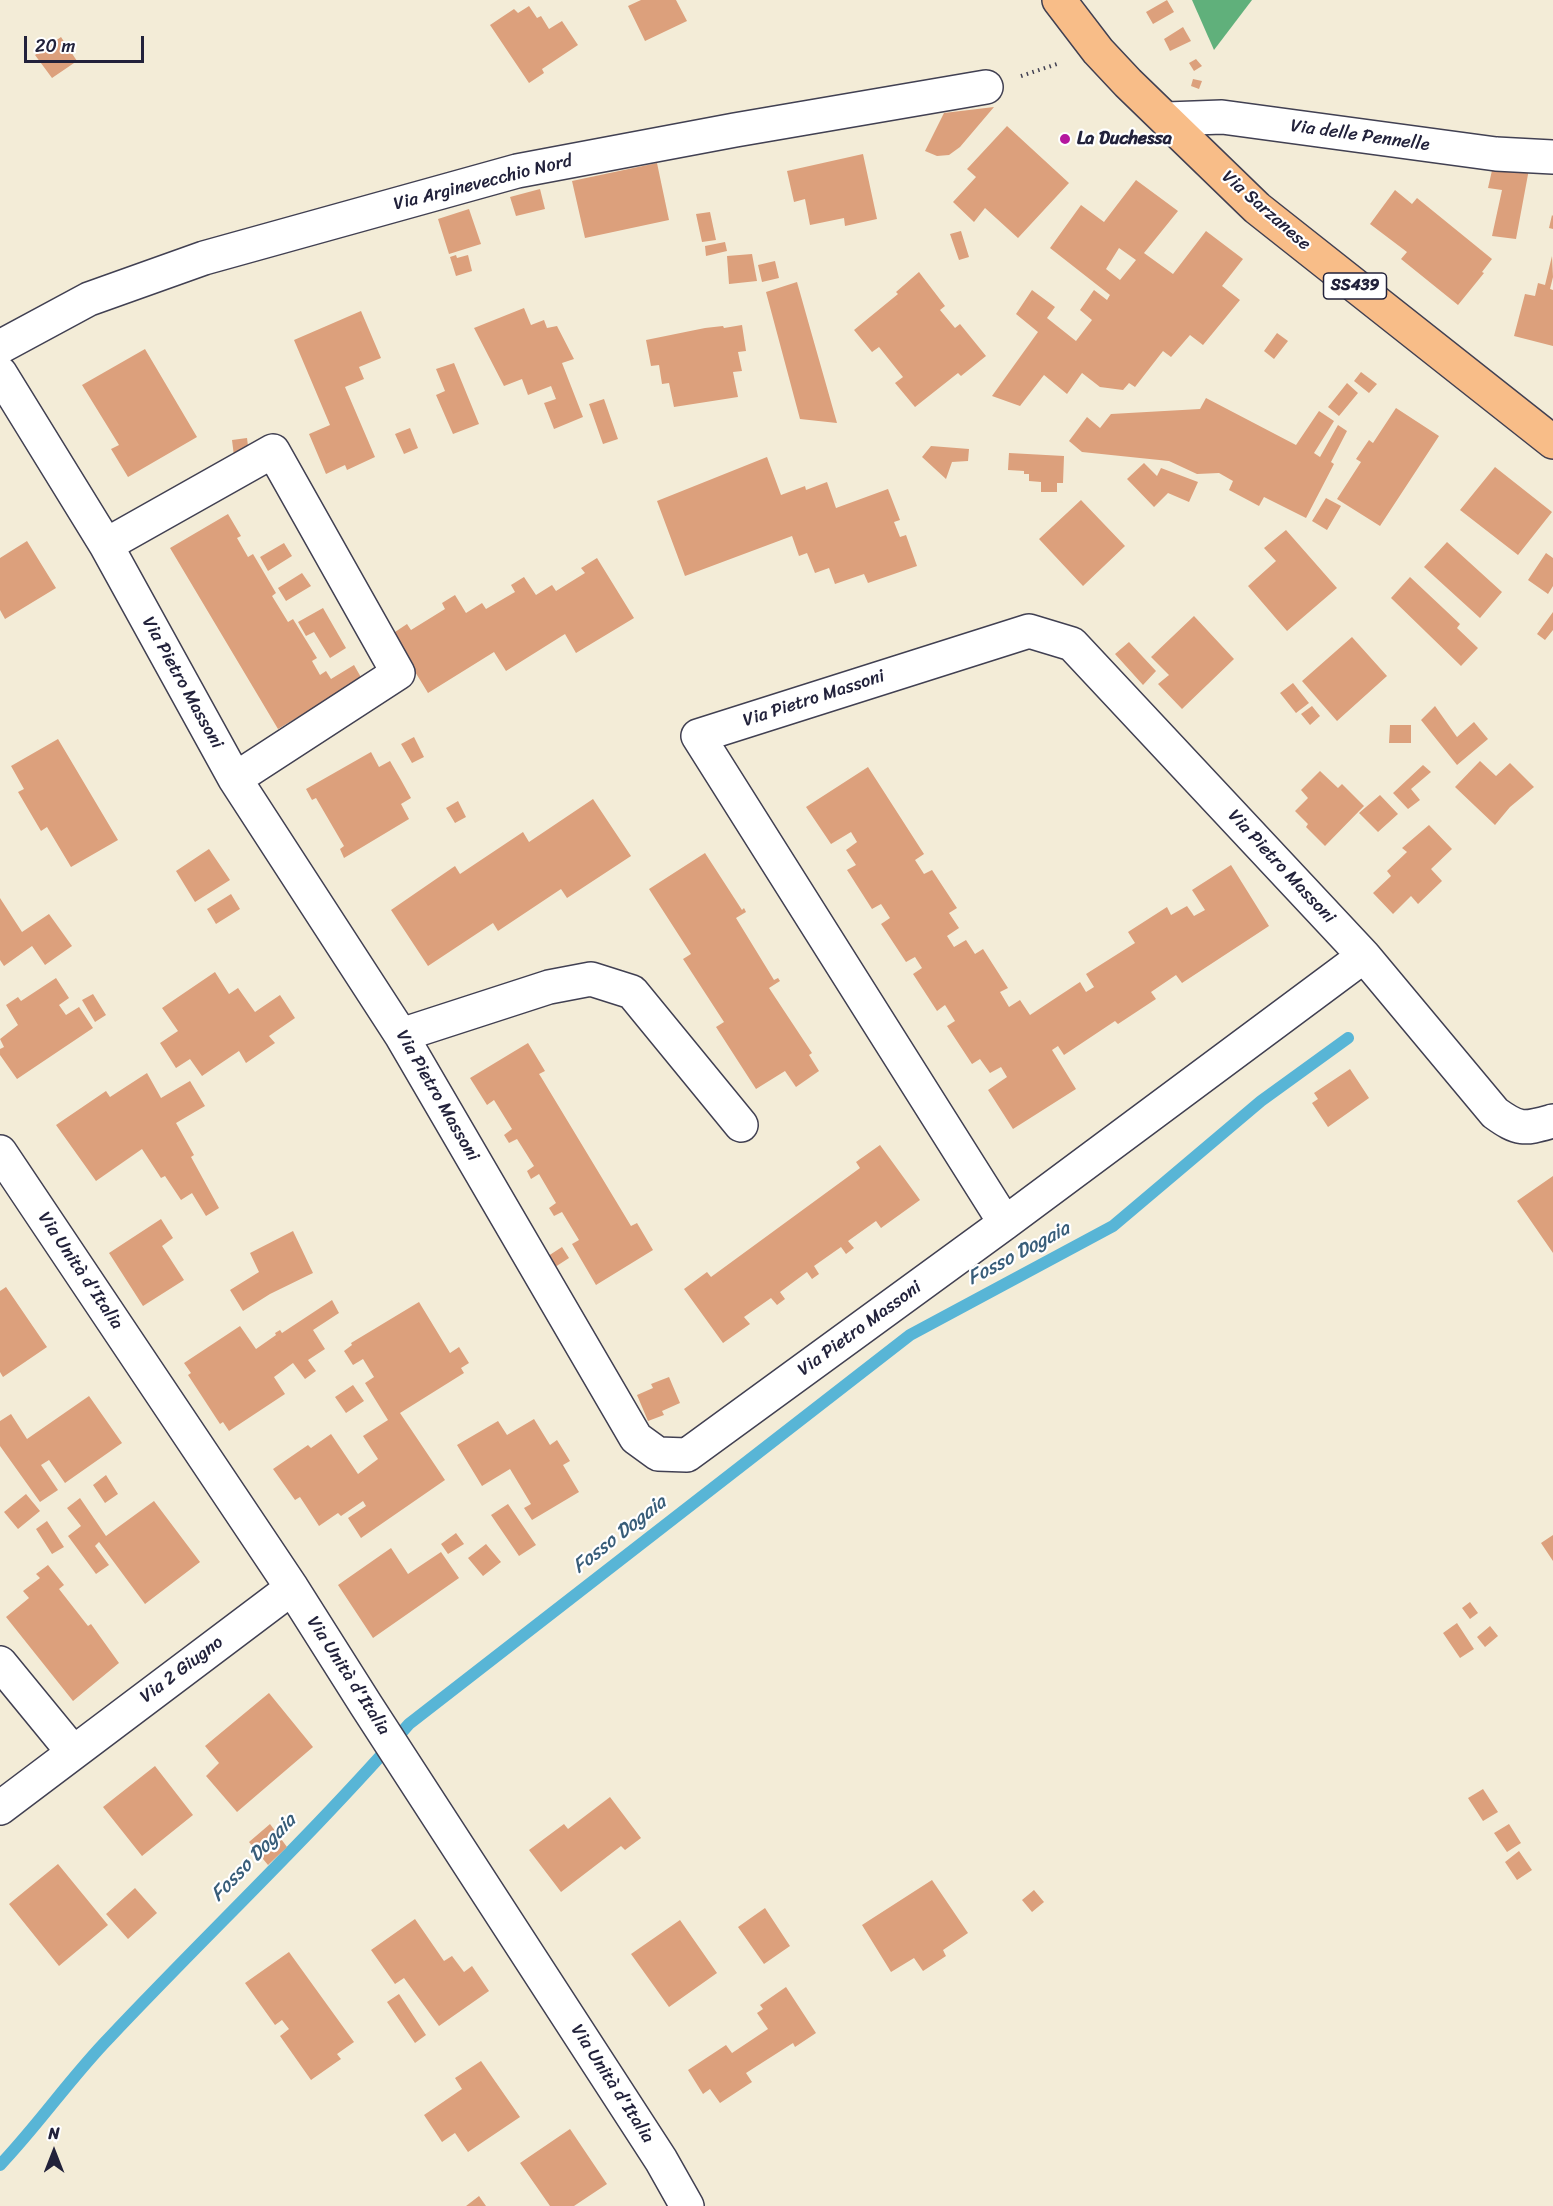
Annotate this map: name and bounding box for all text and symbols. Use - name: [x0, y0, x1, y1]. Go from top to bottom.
- scale bar: [27, 24, 147, 62]
- text: 20 m: [35, 30, 75, 62]
- street label: Via delle Pennelle: [1289, 116, 1431, 156]
- place label: La Duchessa: [1077, 128, 1172, 150]
- marker: La Duchessa: [1058, 132, 1072, 146]
- street label: Via Arginevecchio Nord: [391, 150, 575, 216]
- street label: Via Sarzanese: [1217, 167, 1315, 255]
- road number: SS439: [1324, 273, 1386, 299]
- street label: Via Pietro Massoni: [137, 613, 227, 753]
- street label: Via Pietro Massoni: [741, 666, 887, 732]
- street label: Via Pietro Massoni: [1223, 806, 1339, 928]
- street label: Via Pietro Massoni: [391, 1027, 483, 1165]
- street label: Via Unità d'Italia: [33, 1208, 127, 1334]
- water label: Fosso Dogaia: [964, 1217, 1074, 1291]
- street label: Via Pietro Massoni: [794, 1277, 926, 1381]
- water label: Fosso Dogaia: [568, 1491, 672, 1579]
- street label: Via Unità d'Italia: [302, 1613, 394, 1739]
- street label: Via 2 Giugno: [136, 1632, 228, 1708]
- water label: Fosso Dogaia: [206, 1809, 302, 1907]
- street label: Via Unità d'Italia: [566, 2021, 658, 2147]
- text: N: [48, 2119, 60, 2148]
- north arrow: [24, 2122, 84, 2182]

